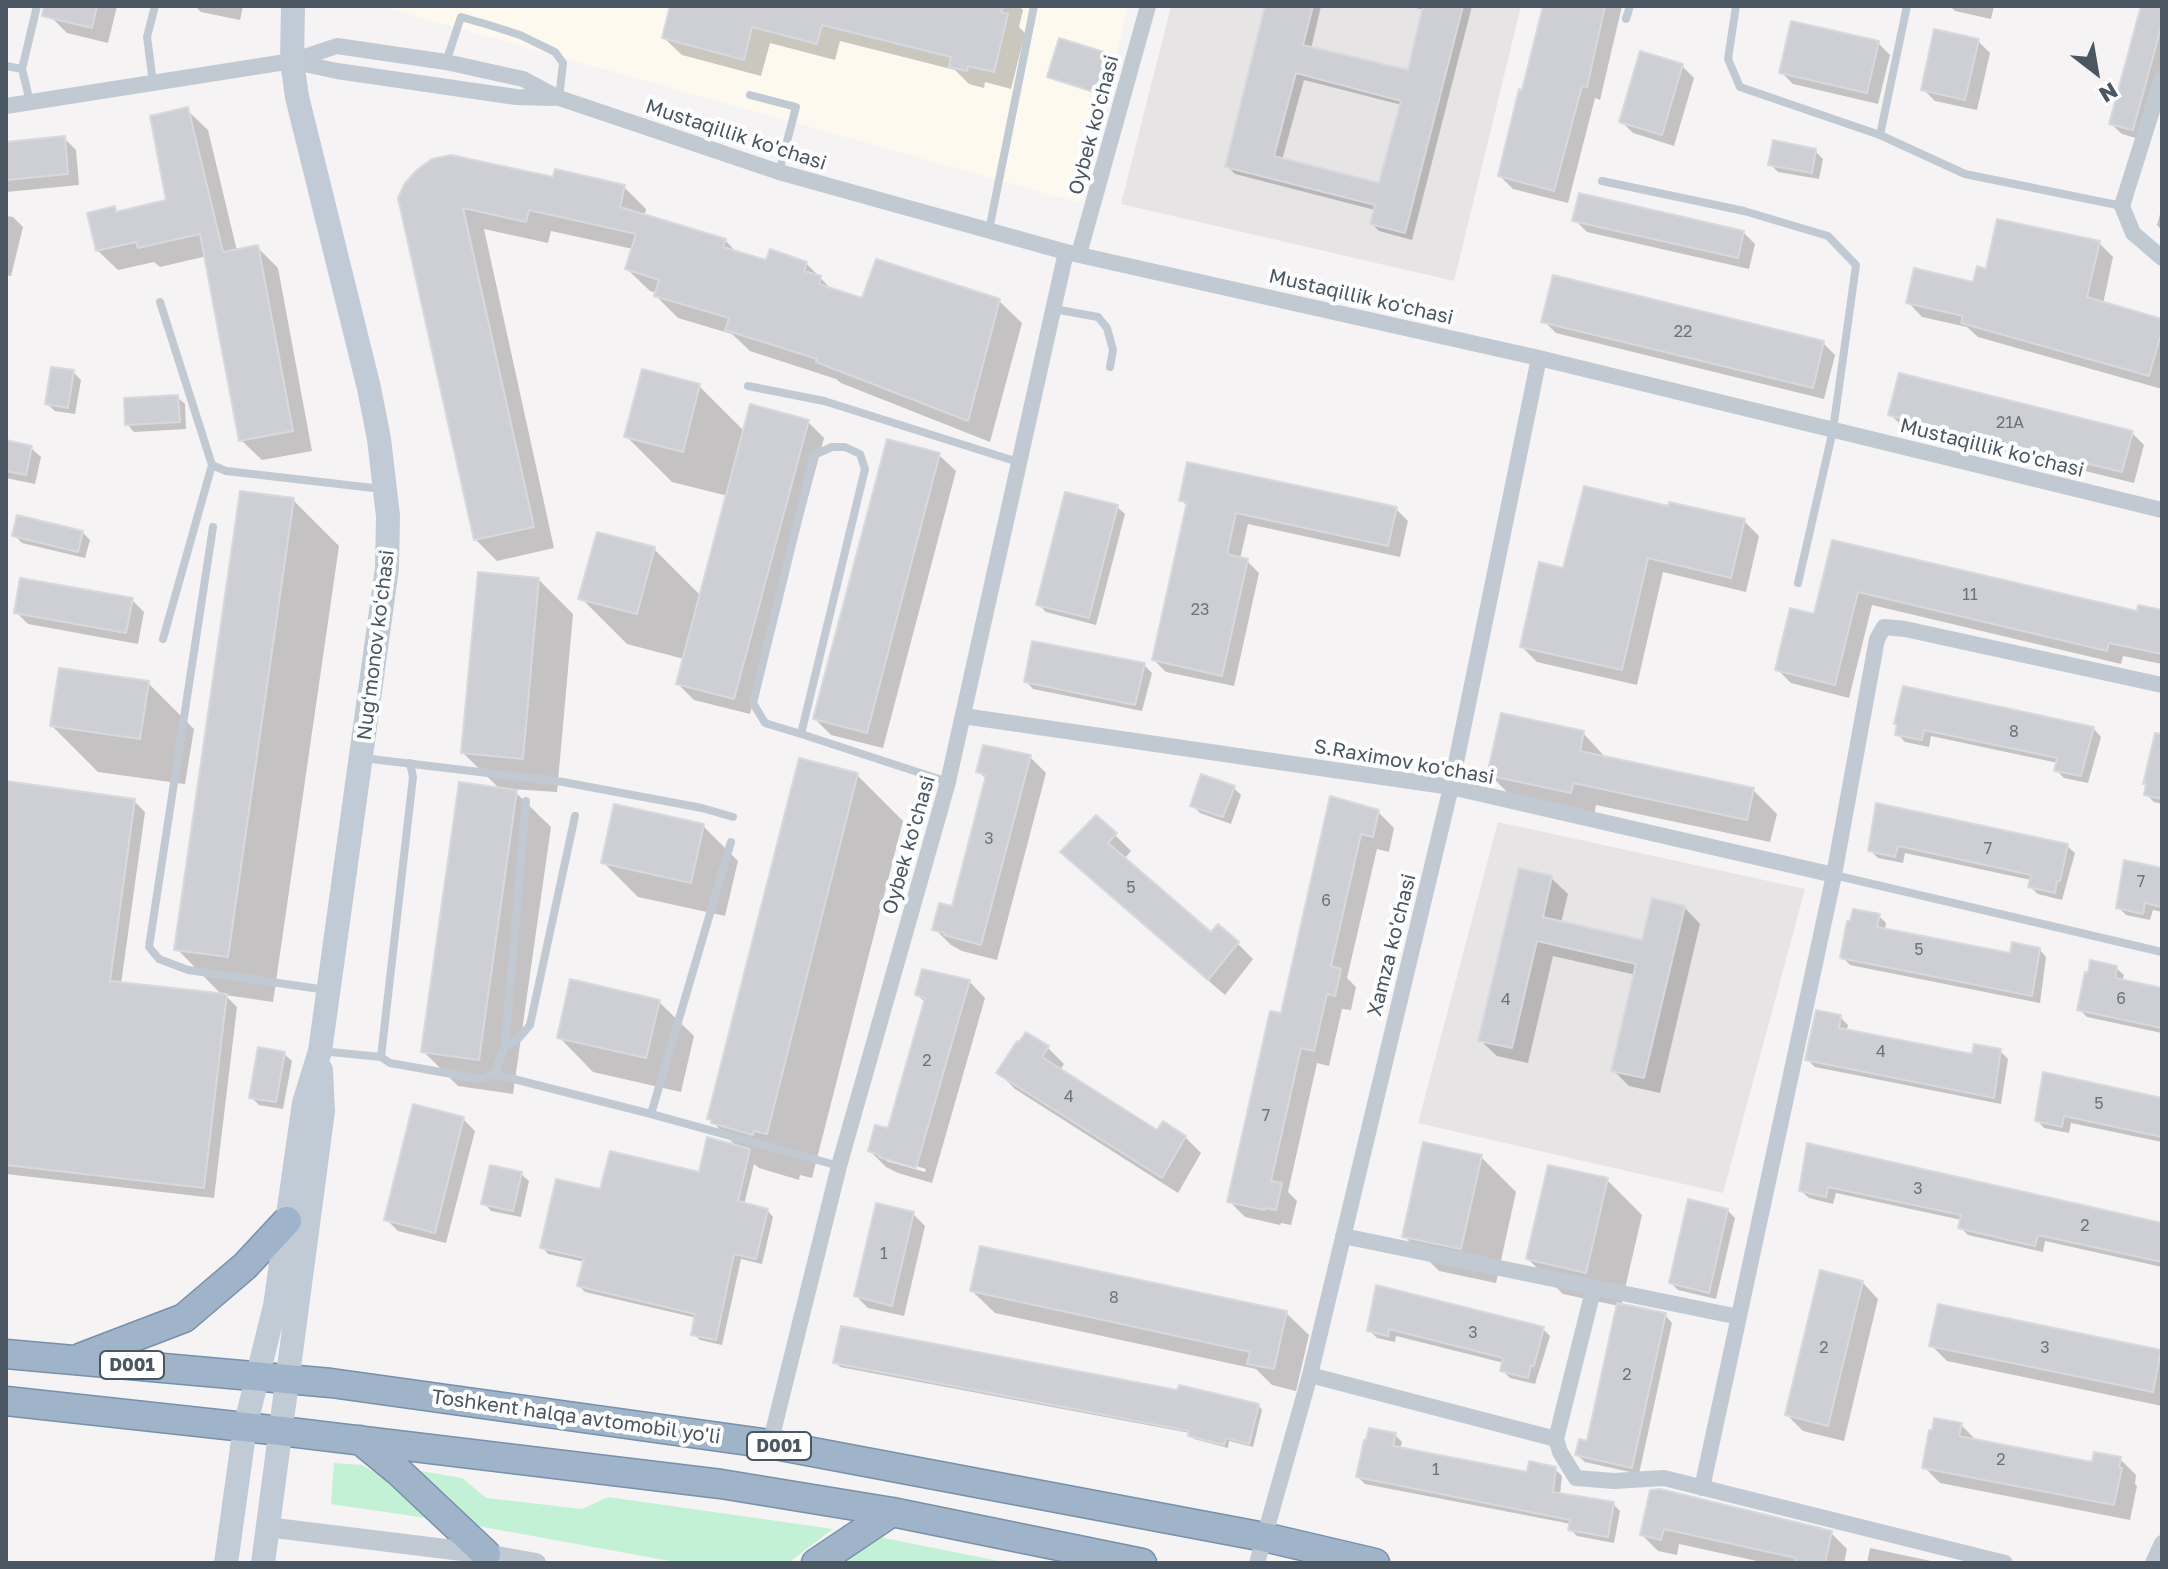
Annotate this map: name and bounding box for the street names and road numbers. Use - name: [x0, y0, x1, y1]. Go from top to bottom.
- street label: Oybek ko'chasi: [1064, 53, 1124, 197]
- street label: Mustaqillik ko'chasi: [643, 94, 829, 176]
- street label: Mustaqillik ko'chasi: [1266, 264, 1456, 330]
- street label: Mustaqillik ko'chasi: [1898, 414, 2086, 482]
- street label: Nugʻmonov koʻchasi: [352, 548, 400, 742]
- street label: S.Raximov ko'chasi: [1312, 734, 1496, 790]
- street label: Oybek ko'chasi: [878, 773, 940, 917]
- street label: Xamza ko'chasi: [1363, 871, 1421, 1019]
- road number: D001: [100, 1351, 164, 1379]
- street label: Toshkent halqa avtomobil yo'li: [430, 1385, 722, 1449]
- road number: D001: [747, 1432, 811, 1460]

